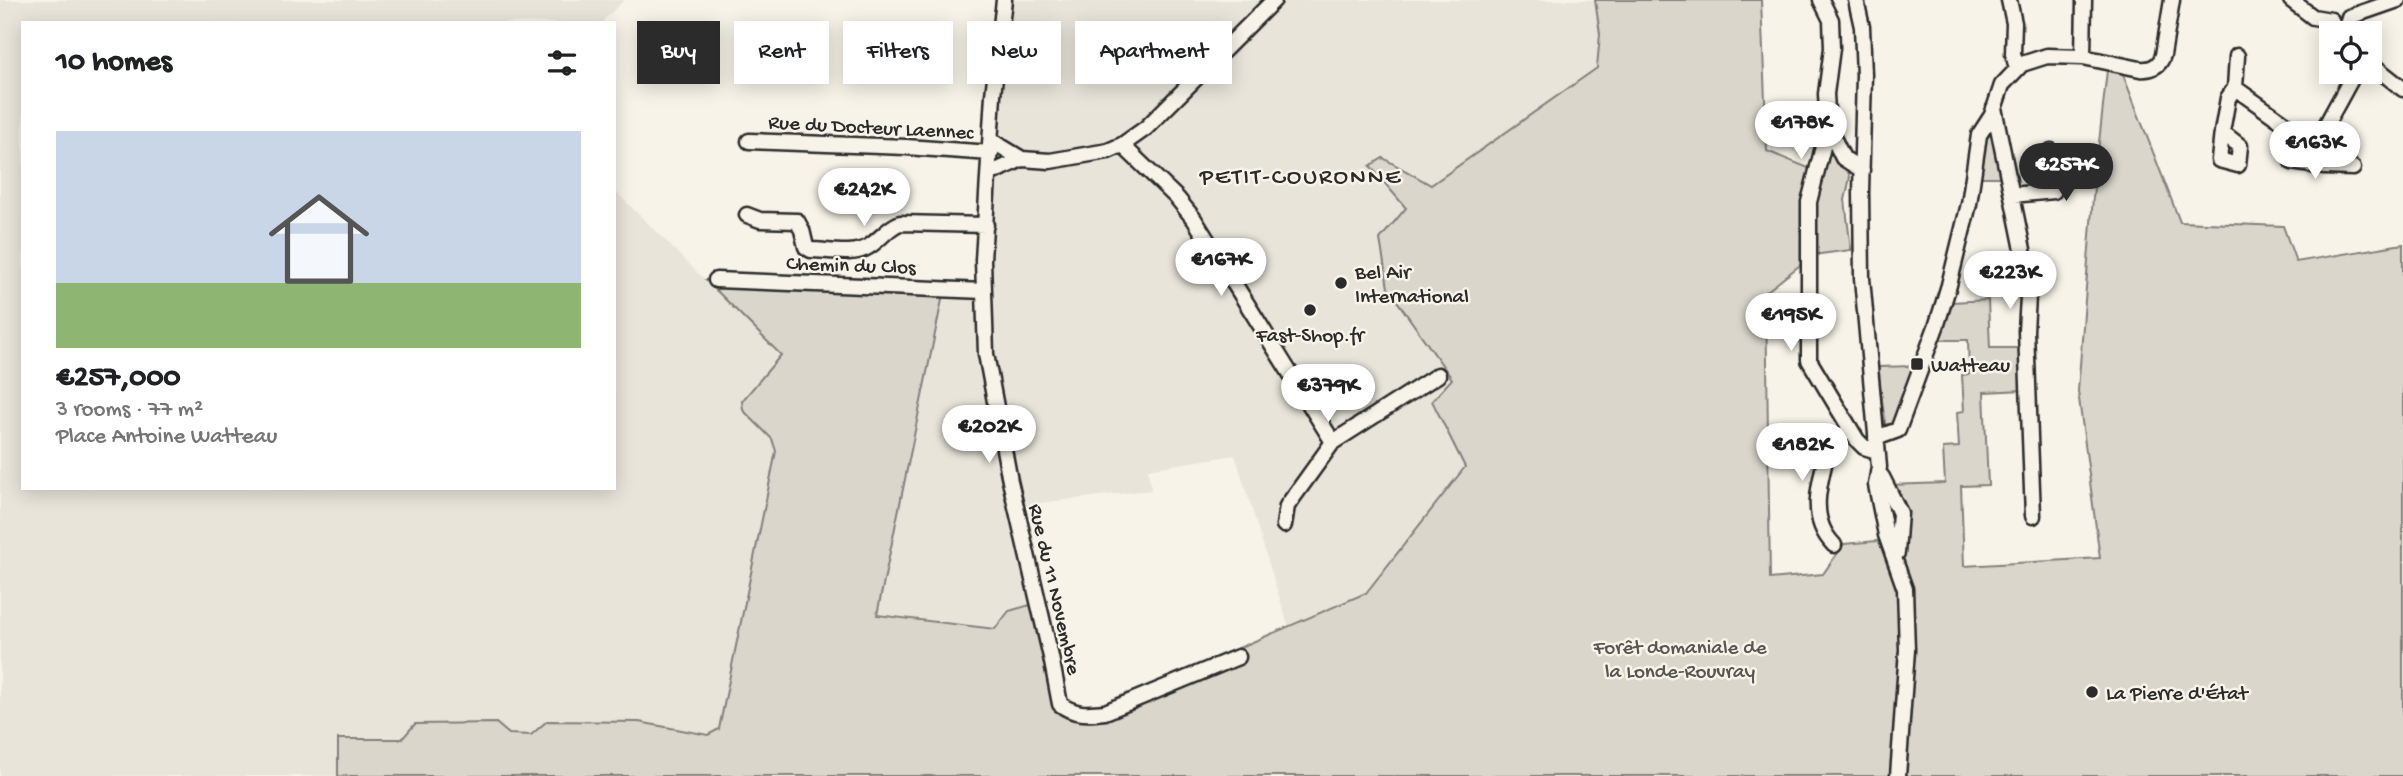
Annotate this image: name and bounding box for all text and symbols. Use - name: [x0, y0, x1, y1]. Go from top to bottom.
- chip: Buy: [637, 21, 720, 84]
- chip: Rent: [734, 21, 829, 84]
- chip: Filters: [843, 21, 953, 84]
- chip: New: [967, 21, 1061, 84]
- chip: Apartment: [1075, 21, 1232, 84]
- map controls: [2319, 21, 2382, 84]
- button: locate: [2319, 21, 2382, 84]
- icon: filters: [543, 44, 581, 82]
- text: 10 homes: [56, 46, 172, 81]
- pin: €178K: [1752, 102, 1850, 161]
- text: €178K: [1771, 110, 1831, 137]
- street label: Rue du Docteur Laennec: [768, 112, 975, 147]
- pin: €163K: [2266, 122, 2364, 181]
- text: €163K: [2285, 130, 2345, 157]
- pin: €257K: [2017, 144, 2115, 203]
- text: €257K: [2035, 152, 2097, 179]
- district label: PETIT-COURONNE: [1199, 164, 1402, 193]
- pin: €242K: [815, 168, 913, 228]
- icon: home: [256, 176, 382, 302]
- text: €242K: [834, 177, 894, 204]
- pin: €167K: [1172, 238, 1270, 298]
- text: €167K: [1191, 247, 1251, 274]
- pin: €223K: [1961, 252, 2059, 311]
- street label: Chemin du Clos: [786, 253, 917, 282]
- text: €223K: [1980, 260, 2040, 287]
- place label: Bel Air International: [1354, 262, 1469, 311]
- marker: Bel Air International: [1333, 275, 1349, 291]
- pin: €195K: [1742, 294, 1840, 353]
- marker: Fast-Shop.fr: [1302, 302, 1318, 318]
- text: €195K: [1761, 302, 1821, 329]
- place label: Fast-Shop.fr: [1255, 325, 1366, 350]
- place label: Watteau: [1931, 355, 2010, 380]
- marker: Watteau: [1909, 356, 1925, 372]
- text: €257,000: [56, 362, 180, 397]
- pin: €379K: [1279, 364, 1377, 424]
- text: €379K: [1297, 373, 1359, 400]
- text: 3 rooms · 77 m²: [56, 397, 203, 424]
- pin: €202K: [940, 406, 1038, 465]
- text: €202K: [958, 414, 1020, 441]
- text: Place Antoine Watteau: [56, 424, 277, 451]
- pin: €182K: [1753, 424, 1851, 483]
- text: €182K: [1772, 432, 1832, 459]
- street label: Rue du 11 Novembre: [1021, 502, 1085, 679]
- park label: Forêt domaniale de la Londe-Rouvray: [1592, 637, 1768, 686]
- place label: La Pierre d'État: [2106, 683, 2250, 708]
- marker: La Pierre d'État: [2084, 684, 2100, 700]

